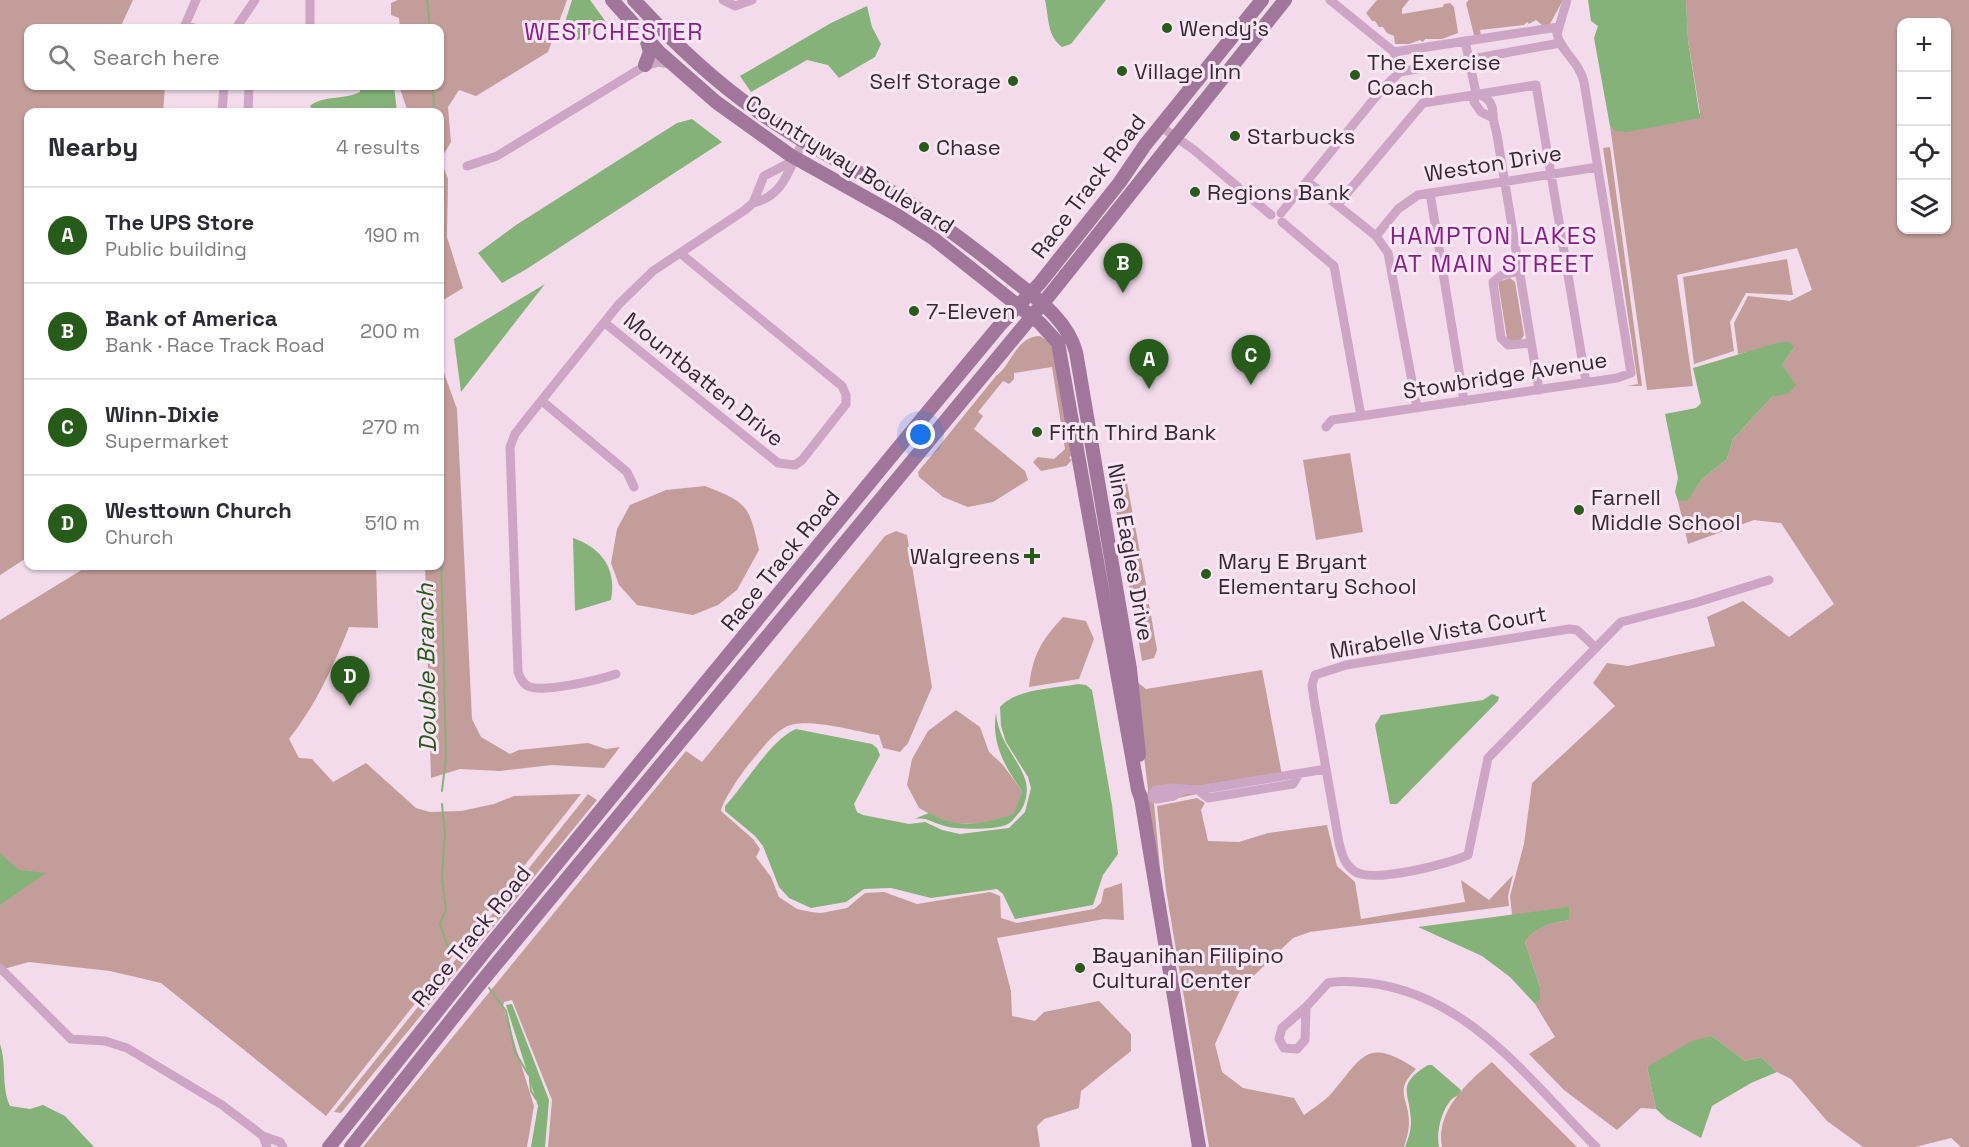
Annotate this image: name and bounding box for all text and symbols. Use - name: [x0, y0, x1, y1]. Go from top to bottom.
- place label: Wendy's: [1179, 14, 1269, 42]
- district label: WESTCHESTER: [524, 16, 704, 47]
- map controls: [1897, 18, 1951, 234]
- button: +: [1897, 18, 1951, 72]
- marker: Wendy's: [1160, 21, 1174, 35]
- search box: [24, 24, 444, 90]
- icon: search: [45, 41, 78, 74]
- text: Search here: [93, 43, 220, 71]
- place label: The Exercise Coach: [1367, 48, 1501, 101]
- place label: Village Inn: [1134, 57, 1241, 85]
- marker: Village Inn: [1115, 64, 1129, 78]
- place label: Self Storage: [870, 67, 1001, 95]
- marker: The Exercise Coach: [1348, 68, 1362, 82]
- button: −: [1897, 72, 1951, 126]
- marker: Self Storage: [1006, 74, 1020, 88]
- street label: Countryway Boulevard: [740, 88, 960, 240]
- street label: Race Track Road: [1025, 108, 1151, 264]
- place label: Starbucks: [1247, 122, 1355, 150]
- button: locate: [1897, 126, 1951, 180]
- marker: Starbucks: [1228, 129, 1242, 143]
- text: Nearby: [48, 130, 138, 164]
- place label: Chase: [936, 133, 1001, 161]
- text: 4 results: [336, 134, 420, 160]
- street label: Weston Drive: [1422, 138, 1564, 188]
- marker: Chase: [917, 140, 931, 154]
- place label: Regions Bank: [1207, 178, 1350, 206]
- button: layers: [1897, 180, 1951, 234]
- marker: Regions Bank: [1188, 185, 1202, 199]
- text: The UPS Store: [105, 208, 254, 236]
- district label: HAMPTON LAKES AT MAIN STREET: [1390, 220, 1598, 279]
- text: A: [61, 222, 74, 248]
- text: 190 m: [364, 222, 420, 248]
- text: Public building: [105, 236, 247, 262]
- pin: B: [1104, 244, 1142, 293]
- place label: 7-Eleven: [926, 297, 1015, 325]
- text: Bank of America: [105, 304, 278, 332]
- marker: 7-Eleven: [907, 304, 921, 318]
- street label: Mountbatten Drive: [618, 306, 790, 452]
- text: B: [61, 318, 74, 344]
- text: 200 m: [360, 318, 420, 344]
- text: Bank · Race Track Road: [105, 332, 325, 358]
- pin: C: [1232, 336, 1270, 385]
- pin: A: [1130, 340, 1168, 389]
- street label: Stowbridge Avenue: [1401, 345, 1609, 405]
- text: Winn-Dixie: [105, 400, 219, 428]
- text: C: [61, 414, 74, 440]
- text: 270 m: [362, 414, 420, 440]
- place label: Fifth Third Bank: [1049, 418, 1217, 446]
- your location: [906, 420, 935, 449]
- marker: Fifth Third Bank: [1030, 425, 1044, 439]
- text: Supermarket: [105, 428, 229, 454]
- street label: Nine Eagles Drive: [1102, 461, 1160, 643]
- place label: Farnell Middle School: [1591, 483, 1741, 536]
- street label: Race Track Road: [714, 484, 846, 636]
- text: Westtown Church: [105, 496, 292, 524]
- marker: Farnell Middle School: [1572, 503, 1586, 517]
- text: D: [61, 510, 74, 536]
- text: 510 m: [365, 510, 420, 536]
- text: Church: [105, 524, 174, 550]
- place label: Walgreens: [910, 542, 1020, 570]
- place label: Mary E Bryant Elementary School: [1218, 547, 1417, 600]
- marker: Walgreens: [1025, 549, 1039, 563]
- marker: Mary E Bryant Elementary School: [1199, 567, 1213, 581]
- water label: Double Branch: [409, 582, 443, 753]
- street label: Mirabelle Vista Court: [1327, 599, 1549, 665]
- pin: D: [330, 656, 370, 706]
- street label: Race Track Road: [405, 860, 537, 1012]
- place label: Bayanihan Filipino Cultural Center: [1092, 941, 1284, 994]
- marker: Bayanihan Filipino Cultural Center: [1073, 961, 1087, 975]

